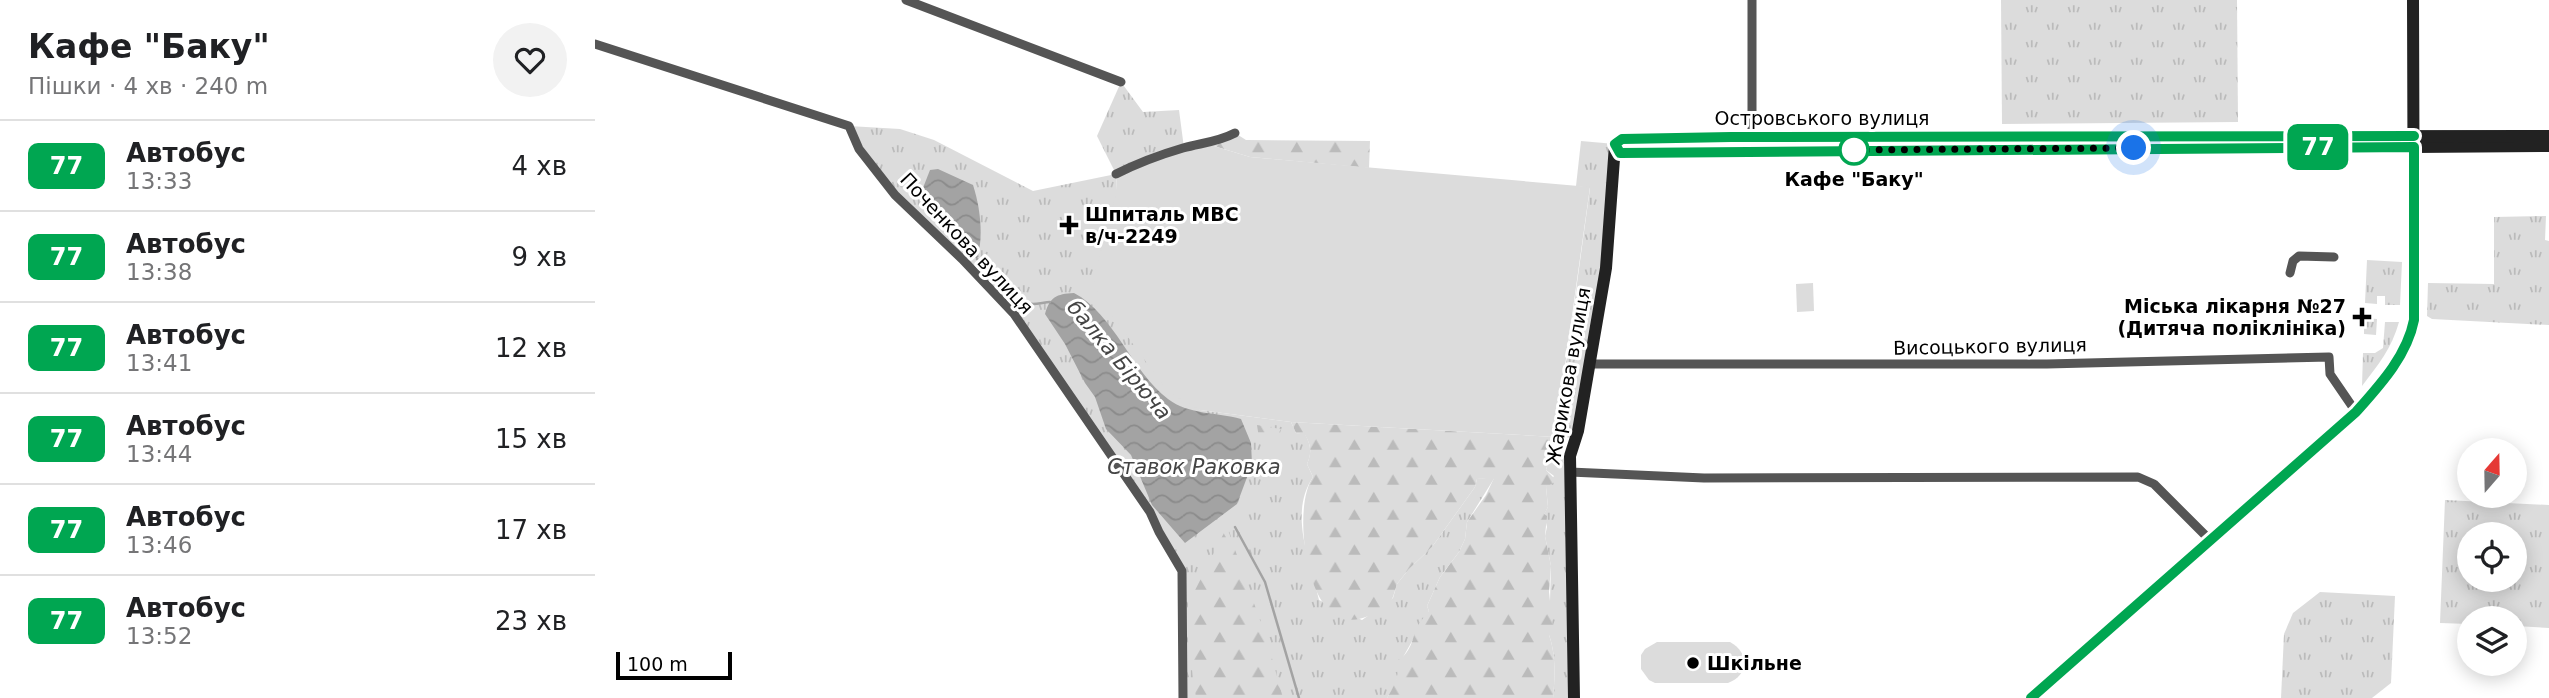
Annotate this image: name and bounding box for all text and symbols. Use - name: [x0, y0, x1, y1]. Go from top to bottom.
- button: heart: [493, 23, 567, 97]
- text: Кафе "Баку": [28, 27, 270, 66]
- text: Пішки · 4 хв · 240 m: [28, 73, 268, 99]
- street label: Островського вулиця: [1714, 107, 1930, 129]
- line badge: 77: [2287, 124, 2349, 170]
- your location: [2116, 130, 2151, 165]
- text: 77: [2301, 133, 2335, 161]
- marker: Кафе "Баку": [1839, 135, 1869, 165]
- text: Автобус: [126, 138, 246, 168]
- text: 4 хв: [511, 151, 567, 181]
- text: 77: [50, 152, 83, 180]
- text: 13:33: [126, 168, 192, 194]
- street label: Поченкова вулиця: [896, 168, 1038, 318]
- place label: Кафе "Баку": [1784, 168, 1924, 190]
- place label: Шпиталь МВС в/ч-2249: [1085, 203, 1239, 247]
- marker: Шпиталь МВС в/ч-2249: [1059, 215, 1079, 235]
- text: Автобус: [126, 229, 246, 259]
- text: 9 хв: [511, 242, 567, 272]
- text: 77: [50, 243, 83, 271]
- text: 13:38: [126, 259, 192, 285]
- street label: Жарикова вулиця: [1542, 286, 1594, 466]
- place label: Міська лікарня №27 (Дитяча поліклініка): [2117, 295, 2346, 339]
- water label: балка Бірюча: [1062, 296, 1176, 424]
- marker: Міська лікарня №27 (Дитяча поліклініка): [2352, 307, 2372, 327]
- text: Автобус: [126, 320, 246, 350]
- text: 12 хв: [495, 333, 567, 363]
- street label: Висоцького вулиця: [1893, 333, 2087, 359]
- text: 77: [50, 334, 83, 362]
- text: 13:41: [126, 350, 192, 376]
- text: Автобус: [126, 411, 246, 441]
- text: 15 хв: [495, 424, 567, 454]
- text: 77: [50, 425, 83, 453]
- north arrow: [2457, 438, 2527, 508]
- map controls: [2457, 438, 2527, 676]
- text: 13:44: [126, 441, 192, 467]
- water label: Ставок Раковка: [1107, 455, 1281, 479]
- text: Автобус: [126, 502, 246, 532]
- text: 17 хв: [495, 515, 567, 545]
- text: 77: [50, 516, 83, 544]
- button: locate: [2457, 522, 2527, 592]
- text: 13:46: [126, 532, 192, 558]
- text: Автобус: [126, 593, 246, 623]
- text: 23 хв: [495, 606, 567, 636]
- button: layers: [2457, 606, 2527, 676]
- text: 77: [50, 607, 83, 635]
- text: 13:52: [126, 623, 192, 649]
- scale bar: [616, 649, 731, 681]
- place label: Шкільне: [1707, 652, 1802, 674]
- text: 100 m: [627, 653, 688, 675]
- marker: Шкільне: [1685, 655, 1701, 671]

